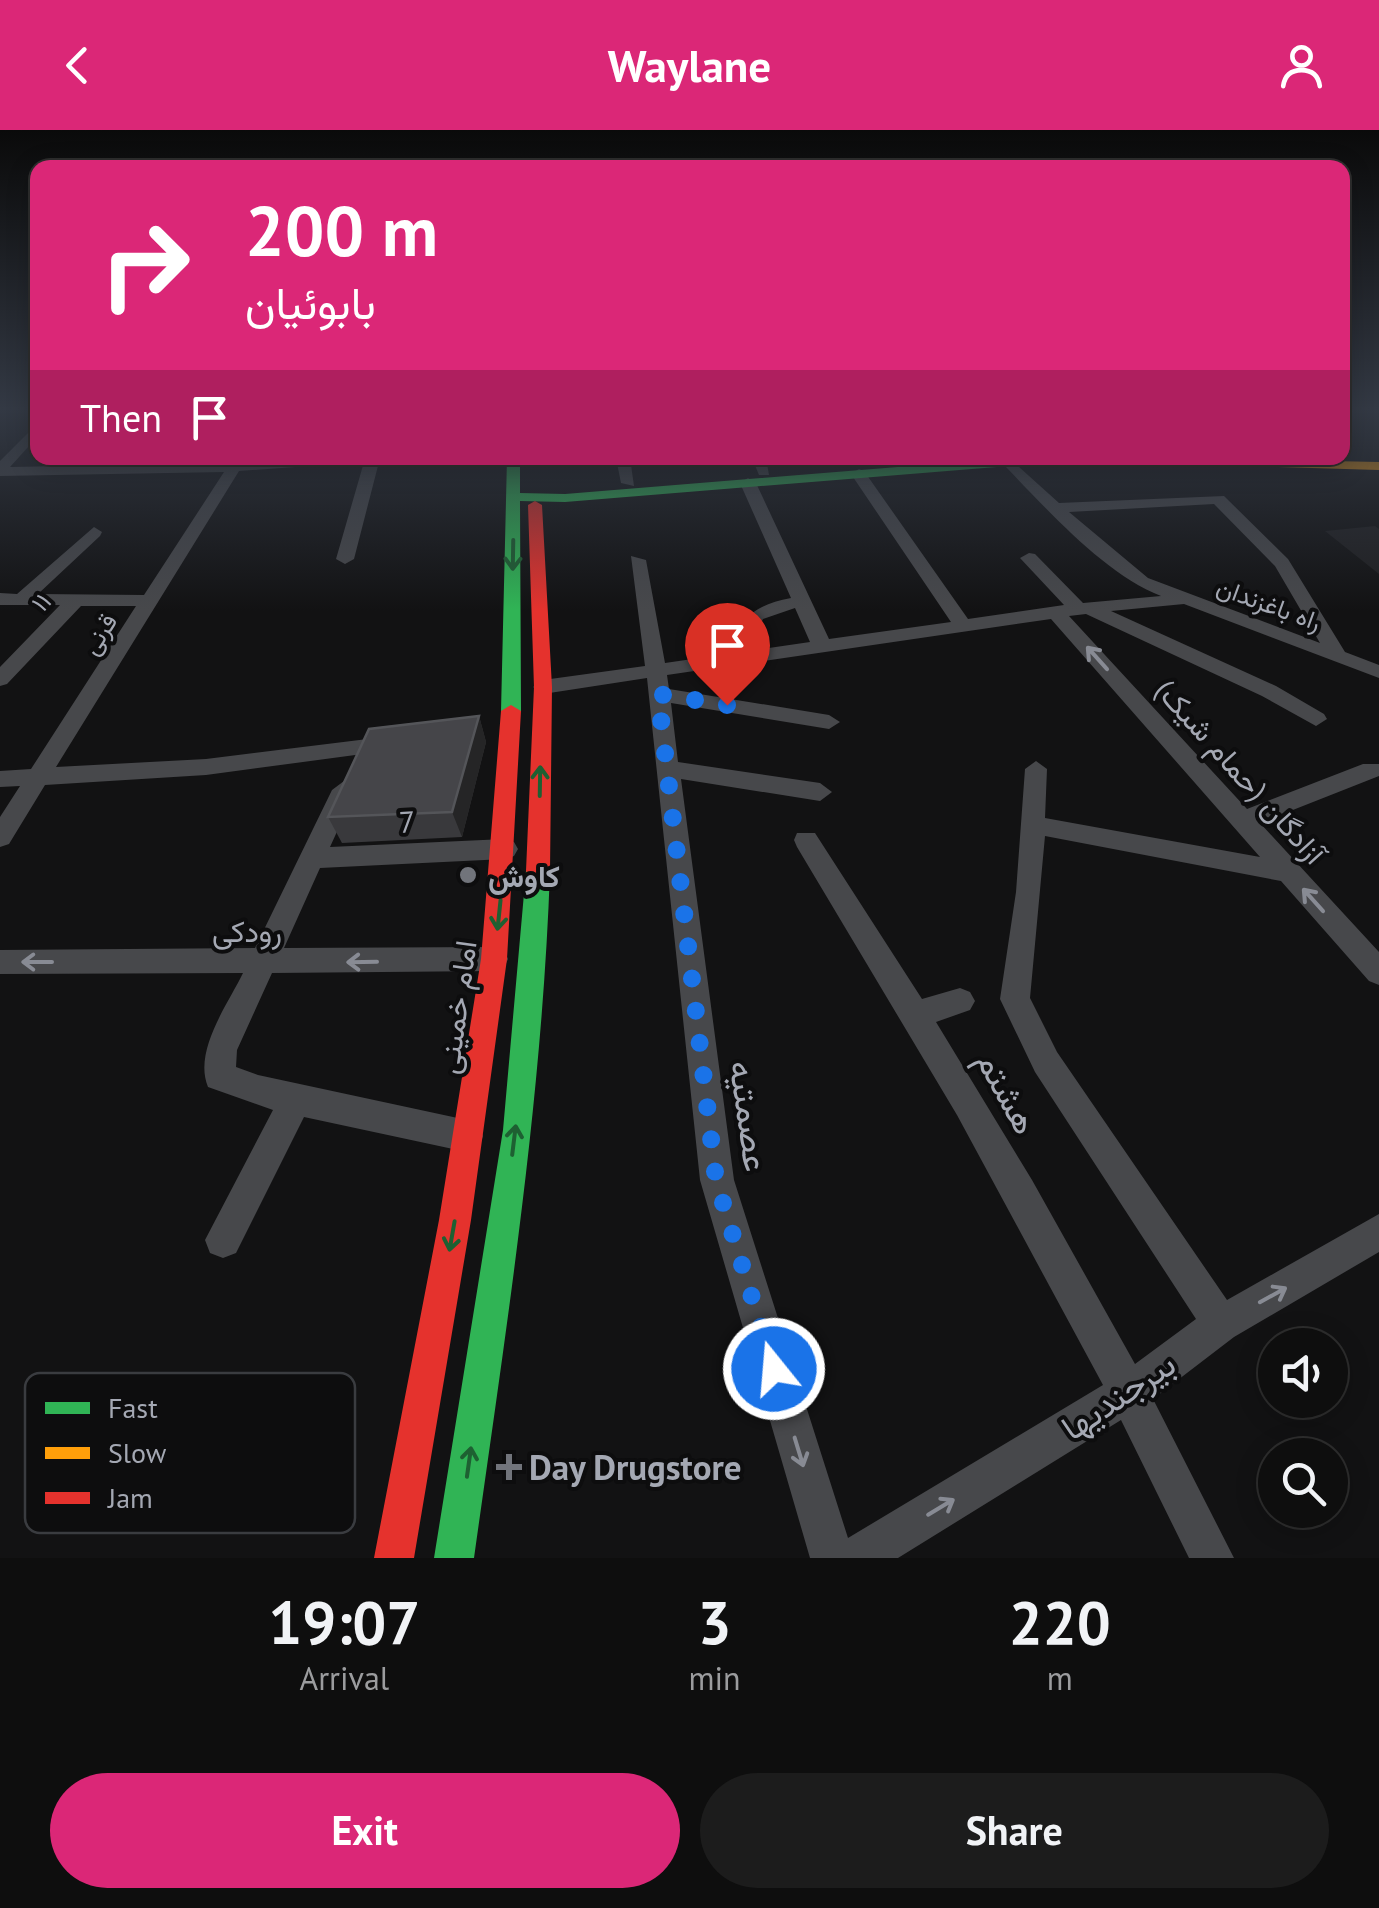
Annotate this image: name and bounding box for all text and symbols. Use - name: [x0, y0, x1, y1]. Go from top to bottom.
- text: Waylane: [608, 36, 771, 94]
- icon: back: [50, 38, 105, 93]
- icon: person: [1274, 38, 1329, 93]
- text: 200 m: [245, 185, 438, 275]
- icon: right: [80, 200, 210, 330]
- text: بابوئیان: [245, 273, 376, 331]
- icon: arrive: [182, 390, 237, 445]
- text: Then: [80, 393, 162, 442]
- one-way arrow: [503, 538, 522, 570]
- street label: راه باغزندان: [1212, 570, 1326, 638]
- street label: ۱۱: [24, 586, 58, 618]
- pin: [685, 603, 770, 706]
- street label: قرنی: [74, 607, 124, 661]
- icon: arrive: [700, 618, 755, 673]
- one-way arrow: [1085, 646, 1108, 671]
- street label: آزادگان (حمام شیک): [1147, 670, 1336, 874]
- one-way arrow: [531, 766, 550, 798]
- street label: 7: [398, 801, 416, 841]
- place label: کاوش: [488, 856, 560, 895]
- marker: کاوش: [457, 864, 479, 886]
- one-way arrow: [1302, 888, 1325, 913]
- one-way arrow: [489, 898, 508, 930]
- street label: رودکی: [212, 911, 282, 950]
- street label: امام خمینی: [427, 938, 486, 1076]
- one-way arrow: [21, 952, 54, 972]
- one-way arrow: [346, 952, 378, 971]
- street label: هشتم: [966, 1042, 1050, 1142]
- street label: عصمتیه: [719, 1057, 781, 1175]
- one-way arrow: [505, 1124, 524, 1156]
- one-way arrow: [442, 1219, 461, 1252]
- one-way arrow: [1258, 1284, 1287, 1304]
- position arrow: [722, 1317, 826, 1421]
- map controls: [1258, 1328, 1348, 1528]
- button: sound: [1258, 1328, 1348, 1418]
- street label: بیرجندیها: [1052, 1340, 1184, 1450]
- legend: [25, 1373, 355, 1533]
- text: Fast: [108, 1389, 158, 1426]
- text: Slow: [108, 1434, 167, 1471]
- one-way arrow: [791, 1436, 809, 1467]
- button: search: [1258, 1438, 1348, 1528]
- place label: Day Drugstore: [529, 1444, 742, 1490]
- one-way arrow: [460, 1446, 478, 1478]
- marker: Day Drugstore: [498, 1456, 520, 1478]
- text: Jam: [107, 1479, 153, 1516]
- one-way arrow: [926, 1497, 955, 1517]
- text: 19:07: [268, 1583, 420, 1661]
- text: 3: [698, 1583, 732, 1661]
- text: 220: [1009, 1583, 1111, 1661]
- text: Arrival: [299, 1657, 389, 1699]
- text: min: [689, 1657, 741, 1699]
- text: m: [1047, 1657, 1073, 1699]
- button: Exit: [50, 1773, 680, 1888]
- button: Share: [700, 1773, 1329, 1888]

